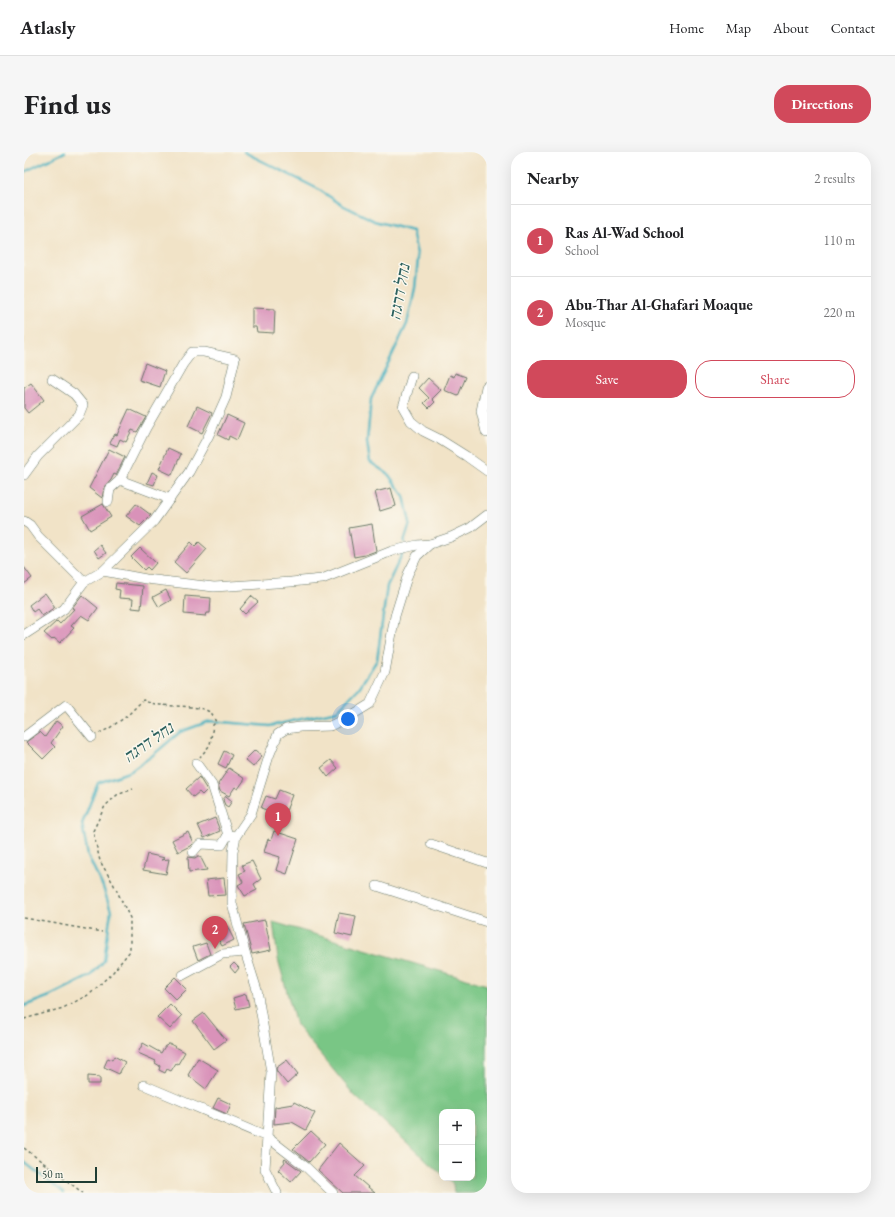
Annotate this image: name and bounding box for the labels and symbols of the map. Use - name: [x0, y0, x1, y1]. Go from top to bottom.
- water label: נחל דרגה: [383, 261, 415, 322]
- your location: [338, 709, 358, 729]
- water label: נחל דרגה: [118, 716, 179, 767]
- pin: 1: [265, 803, 291, 836]
- pin: 2: [202, 916, 228, 949]
- scale bar: [36, 1165, 97, 1184]

